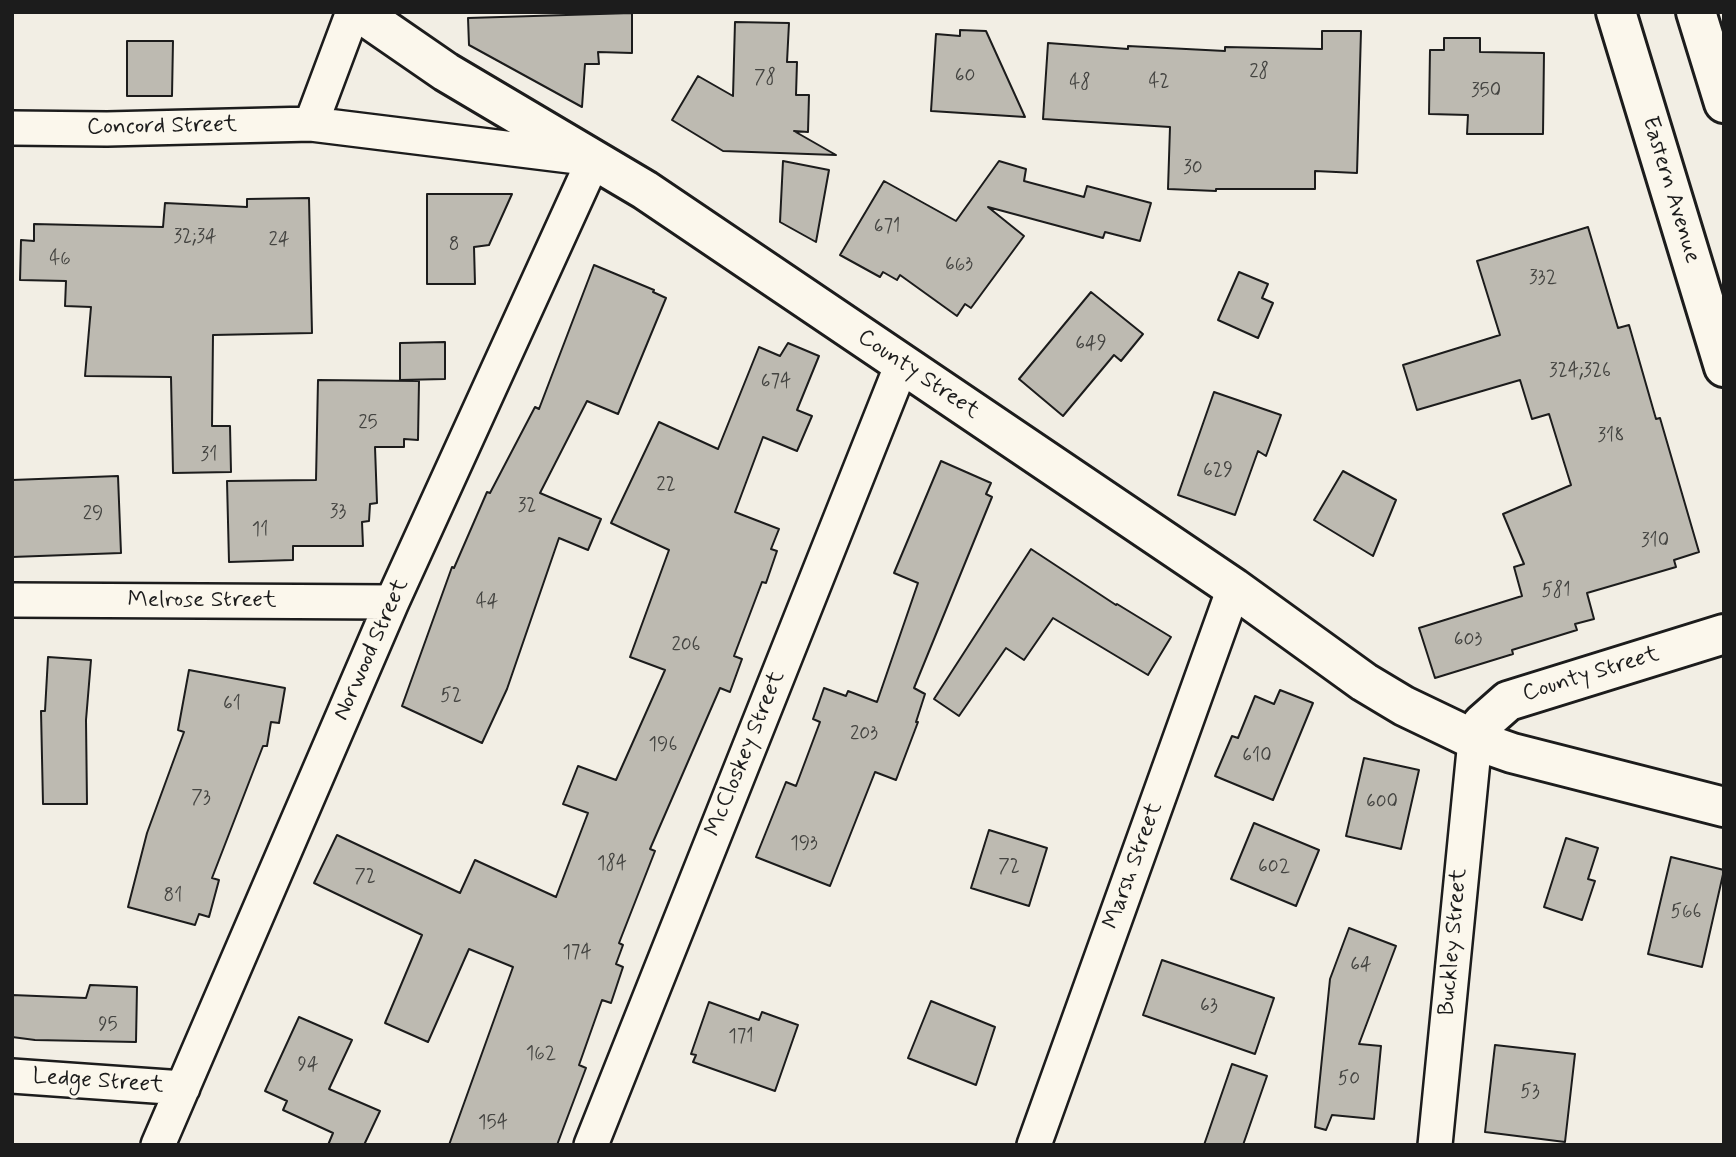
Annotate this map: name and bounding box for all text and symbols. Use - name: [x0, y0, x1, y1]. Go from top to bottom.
- house number: 28: [1249, 62, 1269, 84]
- house number: 60: [955, 66, 975, 88]
- house number: 78: [754, 68, 776, 90]
- house number: 42: [1148, 72, 1170, 94]
- house number: 48: [1069, 73, 1091, 95]
- house number: 350: [1471, 81, 1501, 103]
- street label: Concord Street: [87, 112, 237, 142]
- street label: Eastern Avenue: [1635, 113, 1705, 267]
- house number: 30: [1183, 158, 1203, 180]
- house number: 671: [874, 217, 900, 239]
- house number: 32;34: [173, 227, 217, 249]
- house number: 24: [269, 230, 289, 252]
- house number: 8: [449, 235, 459, 257]
- house number: 46: [49, 249, 71, 271]
- house number: 663: [945, 255, 973, 277]
- house number: 332: [1529, 268, 1557, 290]
- street label: County Street: [852, 324, 984, 426]
- house number: 649: [1075, 334, 1107, 356]
- house number: 324;326: [1549, 361, 1611, 383]
- house number: 674: [761, 372, 791, 394]
- house number: 25: [358, 413, 378, 435]
- house number: 318: [1597, 426, 1625, 448]
- house number: 31: [201, 445, 217, 467]
- house number: 629: [1203, 461, 1233, 483]
- house number: 22: [656, 475, 676, 497]
- house number: 32: [518, 496, 536, 518]
- house number: 33: [330, 502, 346, 524]
- house number: 29: [83, 504, 103, 526]
- house number: 11: [252, 520, 268, 542]
- house number: 310: [1641, 531, 1669, 553]
- street label: Norwood Street: [328, 575, 416, 725]
- house number: 581: [1541, 581, 1571, 603]
- street label: Melrose Street: [128, 587, 276, 615]
- house number: 44: [476, 592, 498, 614]
- house number: 603: [1454, 630, 1482, 652]
- house number: 206: [671, 635, 701, 657]
- street label: County Street: [1519, 641, 1663, 709]
- street label: McCloskey Street: [700, 667, 792, 841]
- house number: 52: [440, 686, 462, 708]
- house number: 61: [223, 694, 241, 716]
- house number: 203: [850, 724, 878, 746]
- house number: 196: [649, 735, 677, 757]
- house number: 610: [1242, 746, 1272, 768]
- house number: 73: [191, 788, 211, 810]
- house number: 600: [1366, 792, 1398, 814]
- street label: Marsh Street: [1098, 799, 1170, 933]
- house number: 193: [790, 834, 818, 856]
- house number: 184: [597, 854, 627, 876]
- house number: 72: [998, 857, 1020, 879]
- house number: 602: [1258, 857, 1290, 879]
- house number: 72: [354, 867, 376, 889]
- street label: Buckley Street: [1434, 867, 1474, 1017]
- house number: 81: [164, 886, 182, 908]
- house number: 566: [1671, 902, 1701, 924]
- house number: 174: [562, 943, 592, 965]
- house number: 64: [1350, 955, 1372, 977]
- house number: 63: [1200, 996, 1218, 1018]
- house number: 95: [98, 1015, 118, 1037]
- house number: 171: [728, 1027, 754, 1049]
- house number: 162: [526, 1044, 556, 1066]
- house number: 94: [298, 1055, 318, 1077]
- street label: Ledge Street: [32, 1064, 164, 1100]
- house number: 50: [1338, 1069, 1360, 1091]
- house number: 53: [1520, 1082, 1540, 1104]
- house number: 154: [478, 1113, 508, 1135]

